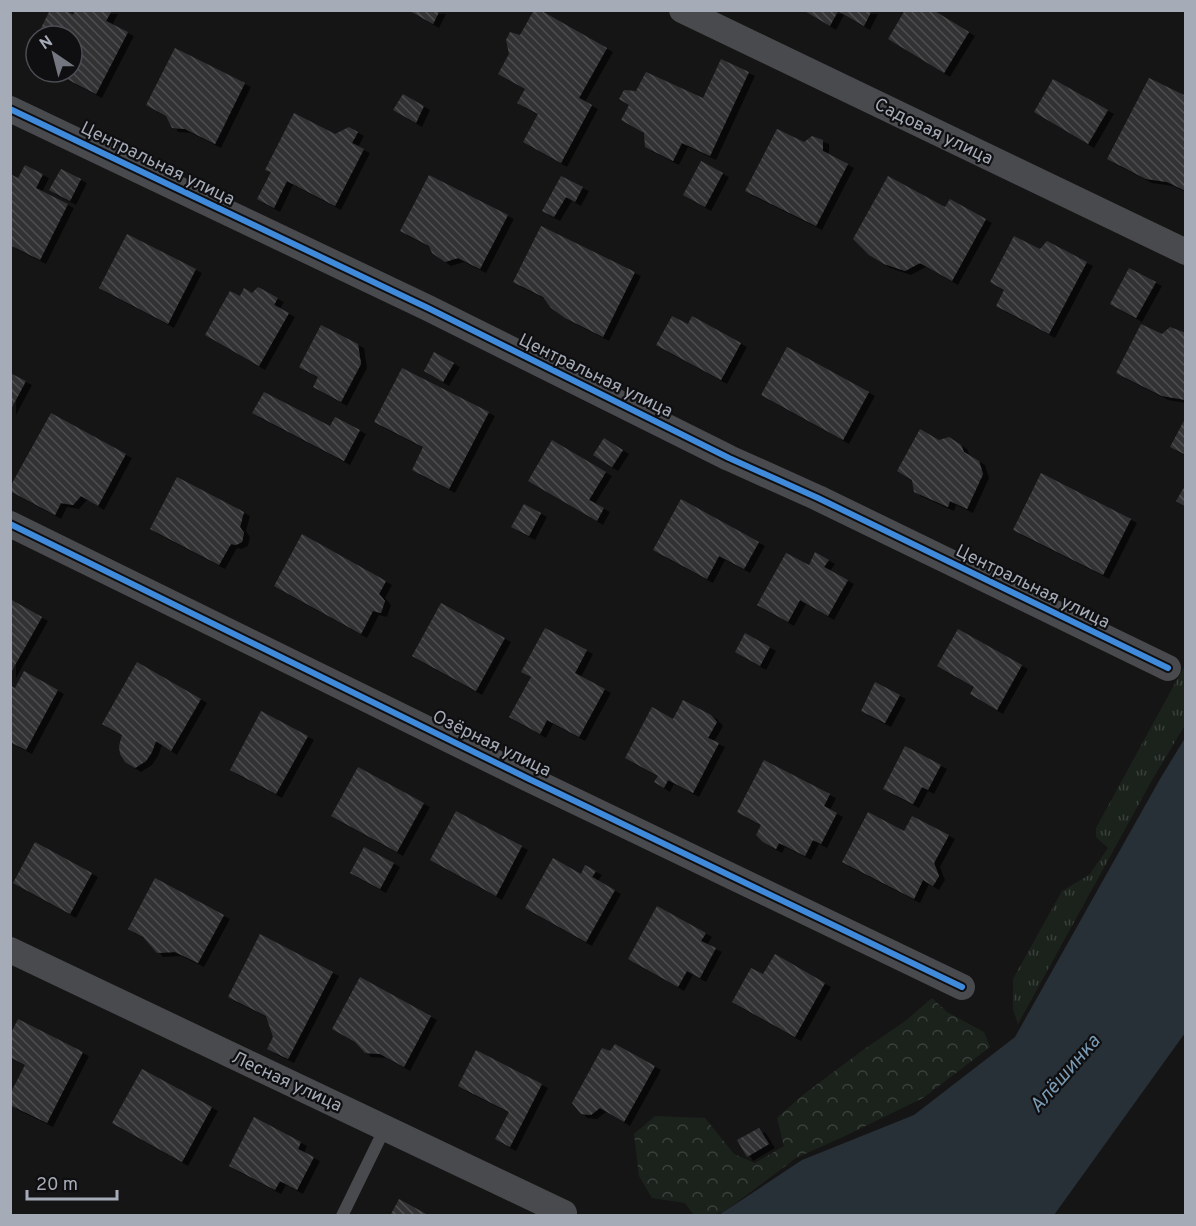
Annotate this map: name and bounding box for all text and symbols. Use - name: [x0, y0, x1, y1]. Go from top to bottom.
- north arrow: [24, 24, 84, 84]
- text: N: [36, 32, 57, 55]
- street label: Садовая улица: [870, 94, 996, 171]
- street label: Центральная улица: [76, 117, 238, 212]
- street label: Центральная улица: [514, 329, 676, 424]
- street label: Центральная улица: [951, 540, 1113, 635]
- street label: Озёрная улица: [428, 706, 554, 783]
- water label: Алёшинка: [1024, 1029, 1107, 1119]
- street label: Лесная улица: [227, 1047, 345, 1118]
- scale bar: [27, 1163, 117, 1201]
- text: 20 m: [36, 1174, 78, 1197]

